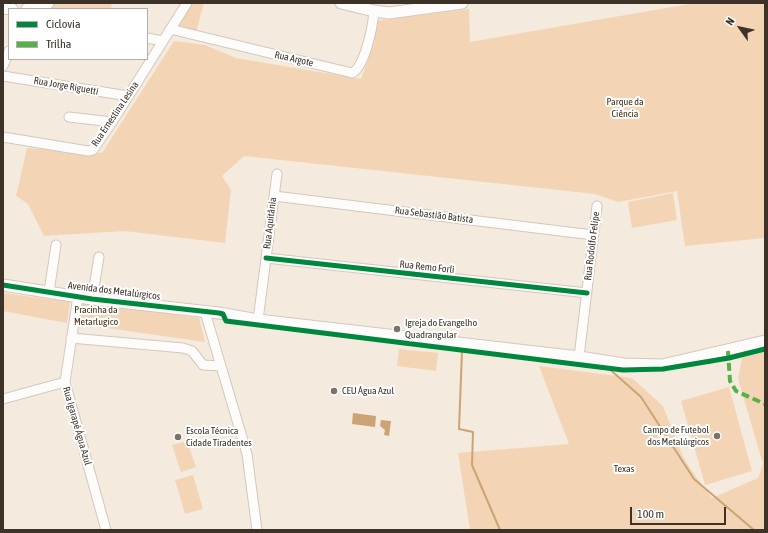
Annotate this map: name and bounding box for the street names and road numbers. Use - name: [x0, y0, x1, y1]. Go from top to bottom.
- street label: Rua Argote: [273, 49, 315, 69]
- street label: Rua Jorge Riguetti: [33, 74, 99, 98]
- street label: Rua Ernestina Lesina: [89, 79, 141, 149]
- street label: Rua Aquitânia: [261, 196, 279, 250]
- street label: Rua Sebastião Batista: [394, 204, 474, 226]
- street label: Rua Rodolfo Felipe: [582, 211, 602, 281]
- street label: Rua Remo Forli: [399, 258, 455, 276]
- street label: Avenida dos Metalúrgicos: [67, 279, 161, 303]
- street label: Rua Igarapé Água Azul: [60, 385, 94, 467]

